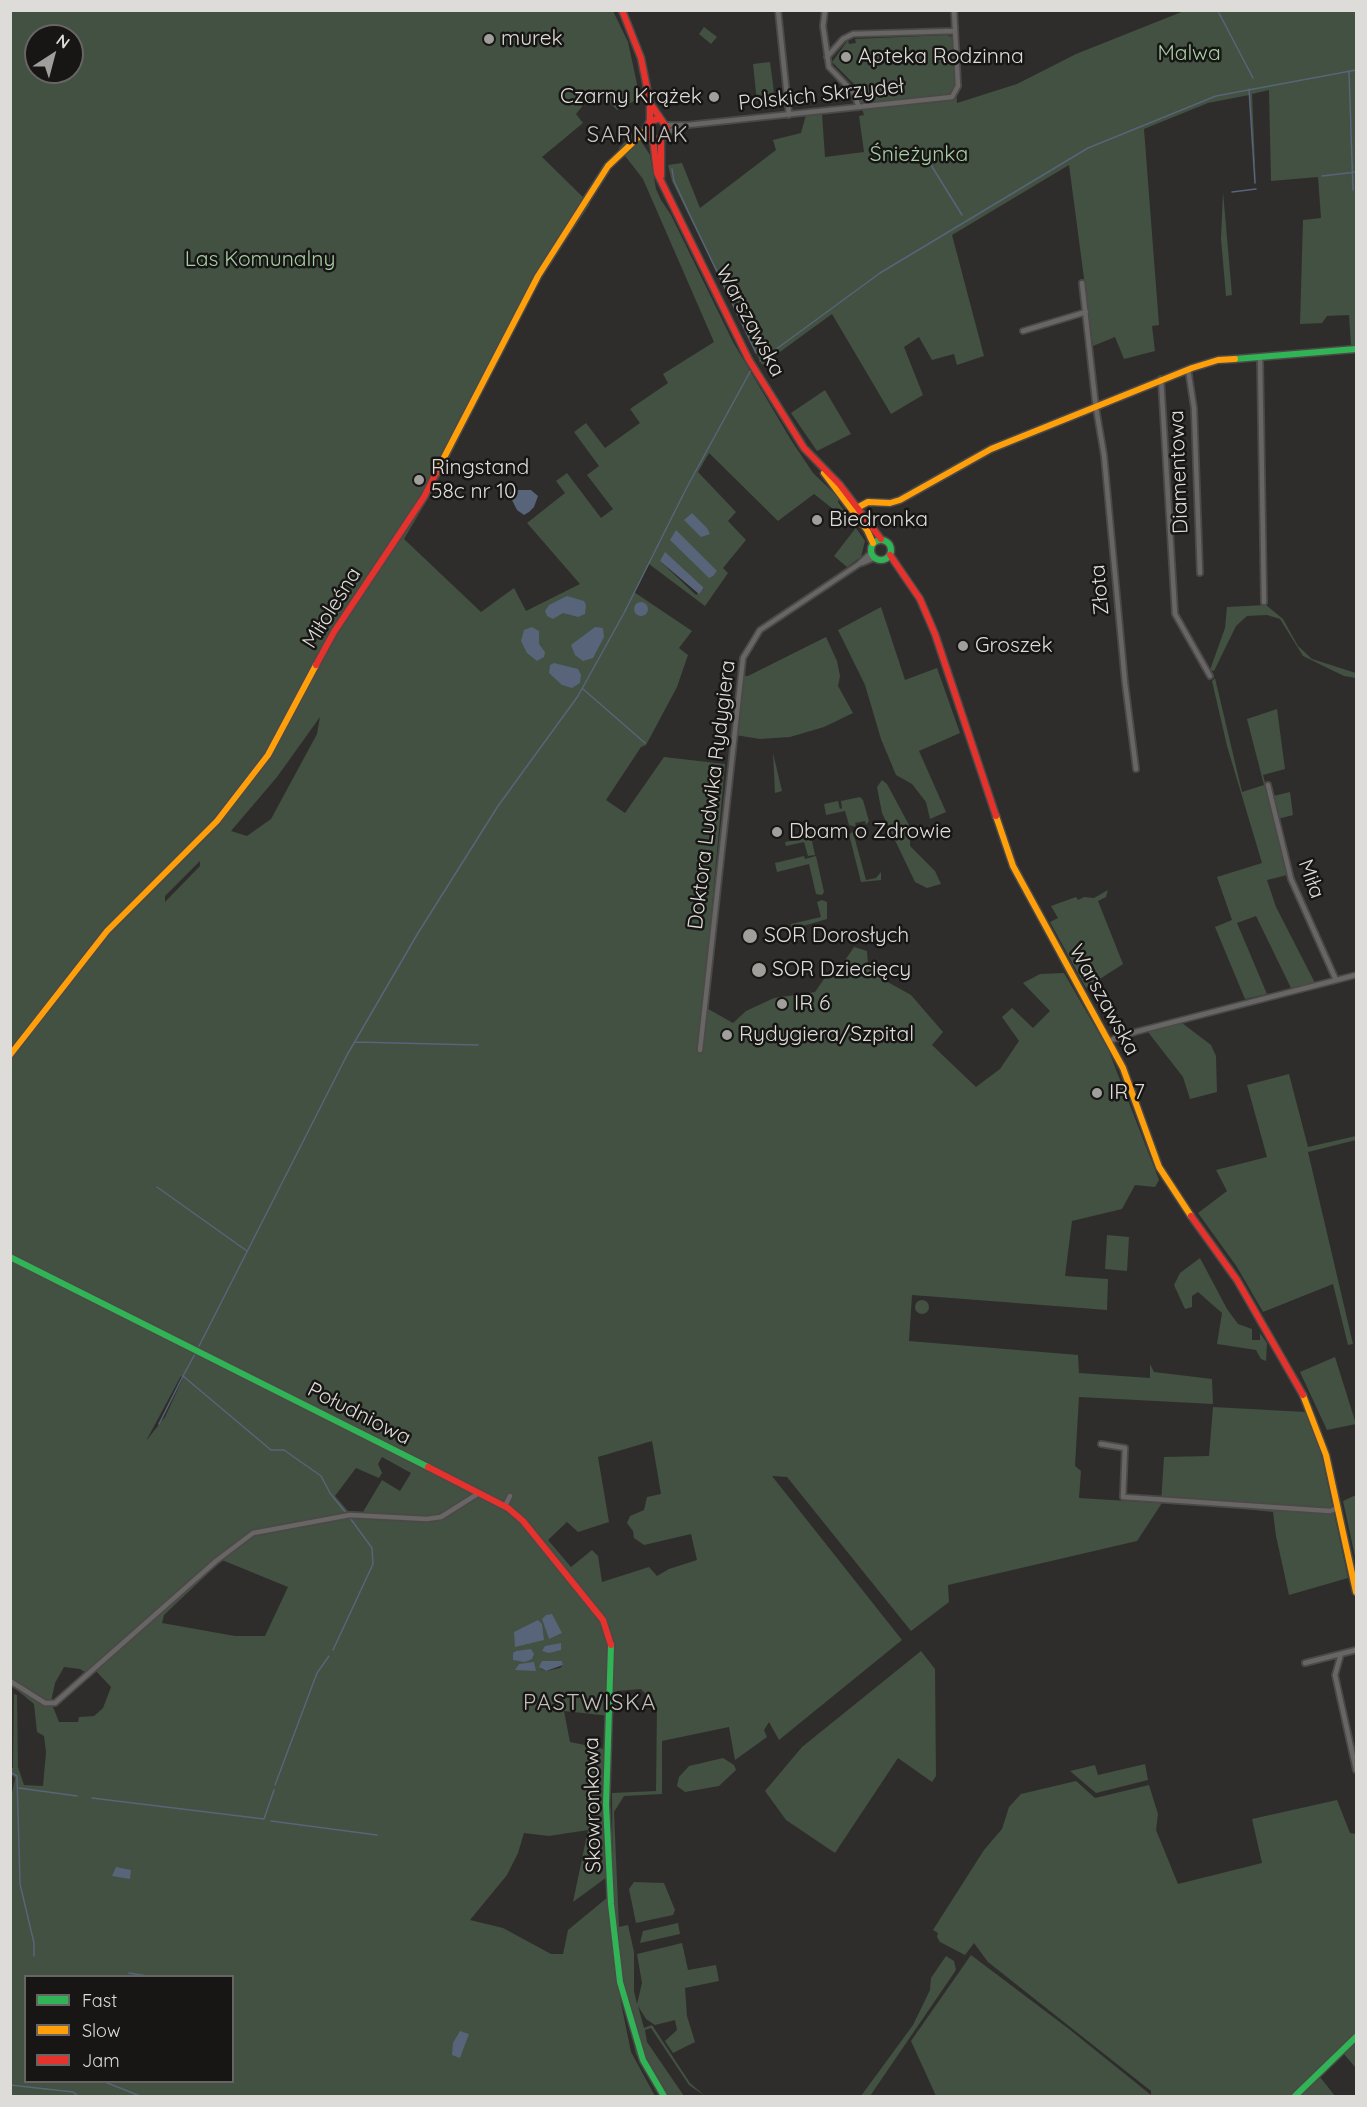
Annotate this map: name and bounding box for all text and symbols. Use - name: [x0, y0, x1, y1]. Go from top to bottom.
- north arrow: [24, 24, 84, 84]
- place label: murek: [501, 26, 563, 52]
- text: N: [53, 30, 74, 53]
- marker: murek: [482, 32, 496, 46]
- park label: Malwa: [1157, 41, 1221, 67]
- place label: Apteka Rodzinna: [858, 44, 1024, 70]
- marker: Apteka Rodzinna: [839, 50, 853, 64]
- street label: Polskich Skrzydeł: [737, 74, 905, 116]
- place label: Czarny Krążek: [560, 84, 702, 110]
- marker: Czarny Krążek: [707, 90, 721, 104]
- district label: SARNIAK: [587, 122, 689, 148]
- park label: Śnieżynka: [870, 142, 968, 168]
- park label: Las Komunalny: [185, 247, 335, 273]
- street label: Warszawska: [710, 261, 790, 381]
- street label: Diamentowa: [1164, 410, 1194, 534]
- place label: Ringstand 58c nr 10: [431, 455, 529, 505]
- marker: Ringstand 58c nr 10: [412, 473, 426, 487]
- place label: Biedronka: [829, 507, 928, 533]
- marker: Biedronka: [810, 513, 824, 527]
- street label: Miłoleśna: [297, 563, 367, 653]
- street label: Złota: [1085, 564, 1115, 616]
- place label: Groszek: [975, 633, 1053, 659]
- marker: Groszek: [956, 639, 970, 653]
- street label: Doktora Ludwika Rydygiera: [683, 659, 741, 931]
- place label: Dbam o Zdrowie: [789, 819, 951, 845]
- marker: Dbam o Zdrowie: [770, 825, 784, 839]
- street label: Miła: [1292, 856, 1330, 902]
- place label: SOR Dorosłych: [764, 923, 909, 949]
- marker: SOR Dorosłych: [741, 927, 759, 945]
- street label: Warszawska: [1063, 940, 1145, 1060]
- place label: SOR Dziecięcy: [772, 957, 911, 983]
- marker: SOR Dziecięcy: [750, 961, 768, 979]
- place label: IR 6: [794, 991, 830, 1017]
- marker: IR 6: [775, 997, 789, 1011]
- place label: Rydygiera/Szpital: [739, 1022, 914, 1048]
- marker: Rydygiera/Szpital: [720, 1028, 734, 1042]
- place label: IR 7: [1109, 1080, 1145, 1106]
- marker: IR 7: [1090, 1086, 1104, 1100]
- street label: Południowa: [303, 1377, 415, 1451]
- district label: PASTWISKA: [523, 1690, 657, 1716]
- street label: Skowronkowa: [579, 1737, 607, 1873]
- legend: [24, 1975, 234, 2083]
- text: Fast: [82, 1989, 117, 2012]
- text: Slow: [82, 2019, 120, 2042]
- text: Jam: [82, 2049, 120, 2072]

